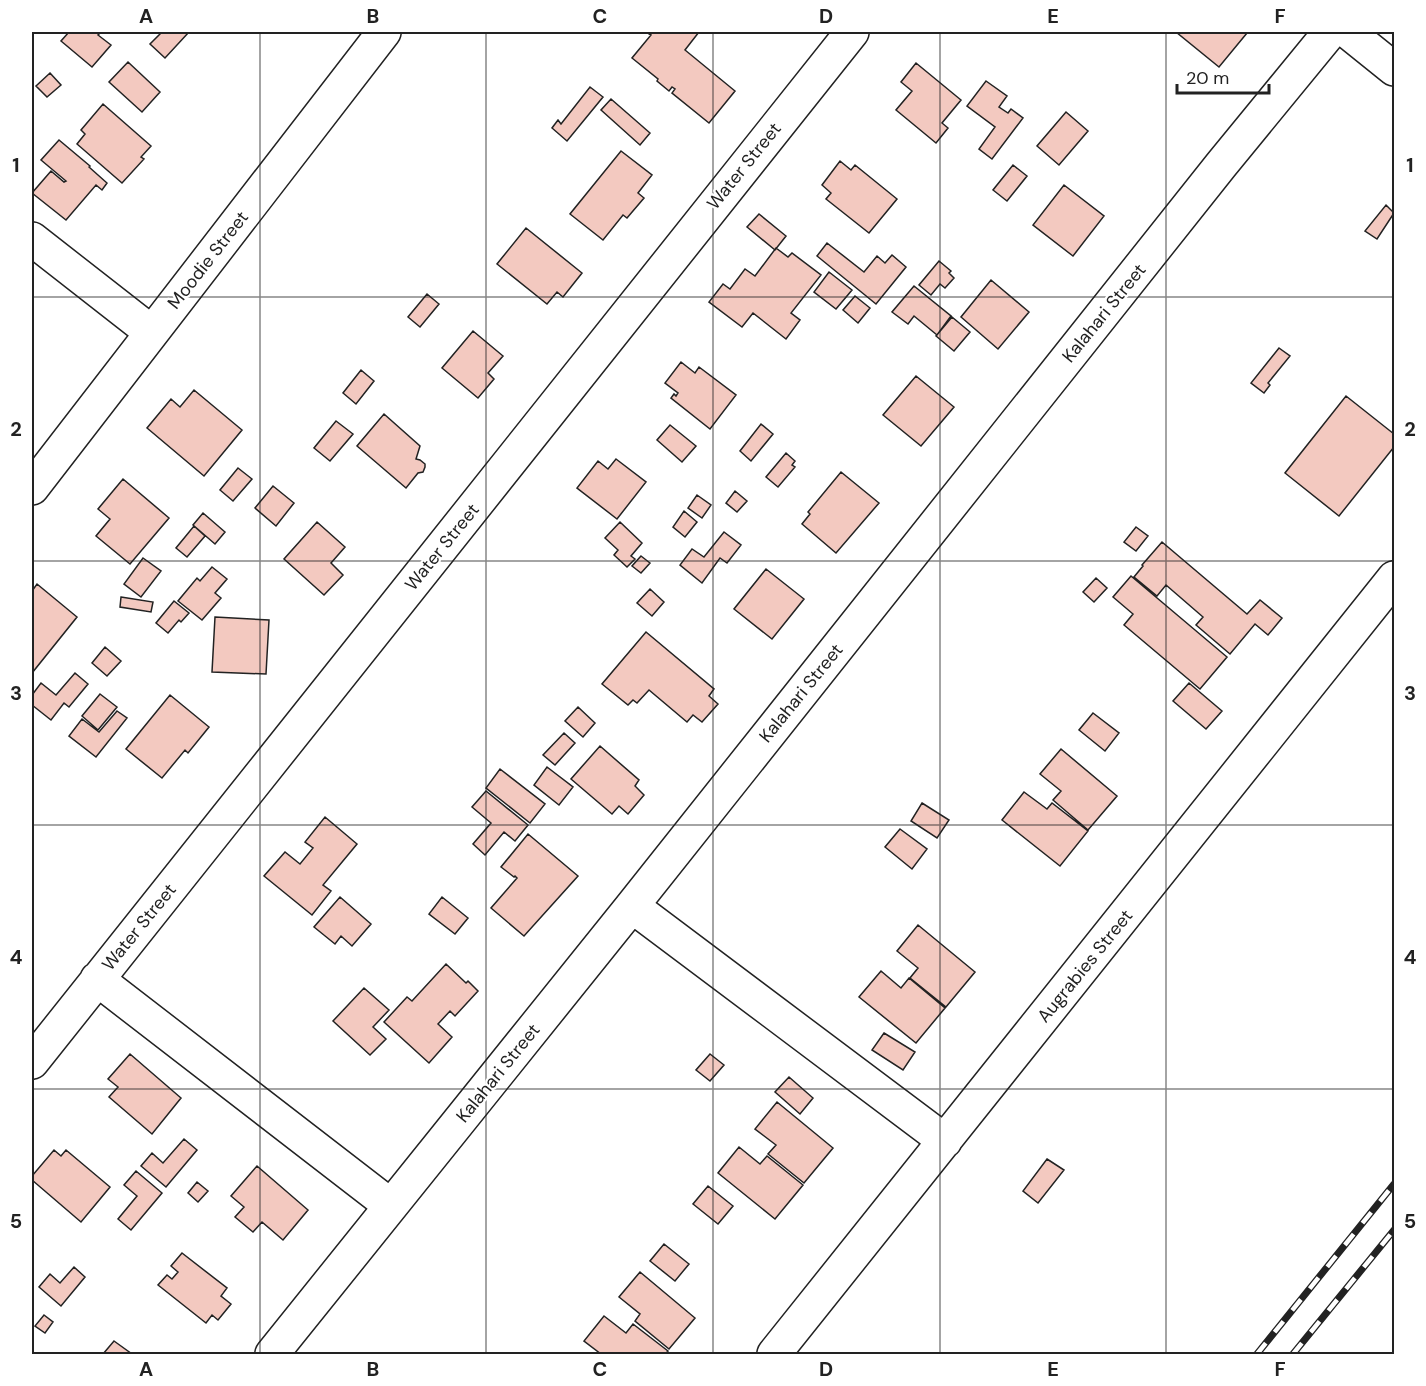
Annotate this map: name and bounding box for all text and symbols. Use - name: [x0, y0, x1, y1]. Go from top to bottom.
- text: A: [139, 3, 153, 29]
- text: B: [367, 3, 379, 29]
- text: C: [593, 3, 607, 29]
- text: D: [819, 3, 833, 29]
- text: E: [1047, 3, 1059, 29]
- text: F: [1274, 3, 1286, 29]
- scale bar: [1177, 57, 1268, 95]
- text: 20 m: [1186, 66, 1229, 90]
- street label: Water Street: [701, 117, 787, 215]
- text: 1: [12, 152, 20, 178]
- text: 1: [1406, 152, 1414, 178]
- street label: Moodie Street: [162, 206, 254, 314]
- street label: Kalahari Street: [1057, 259, 1151, 367]
- text: 2: [10, 416, 22, 442]
- text: 2: [1404, 416, 1416, 442]
- street label: Water Street: [399, 498, 485, 596]
- street label: Kalahari Street: [754, 639, 848, 747]
- text: 3: [10, 680, 22, 706]
- text: 3: [1404, 680, 1416, 706]
- street label: Water Street: [96, 878, 182, 976]
- street label: Augrabies Street: [1032, 904, 1138, 1028]
- text: 4: [10, 944, 23, 970]
- text: 4: [1404, 944, 1417, 970]
- street label: Kalahari Street: [451, 1019, 545, 1127]
- text: 5: [10, 1208, 22, 1234]
- text: 5: [1404, 1208, 1416, 1234]
- text: A: [139, 1356, 153, 1382]
- text: B: [367, 1356, 379, 1382]
- text: C: [593, 1356, 607, 1382]
- text: D: [819, 1356, 833, 1382]
- text: E: [1047, 1356, 1059, 1382]
- text: F: [1274, 1356, 1286, 1382]

